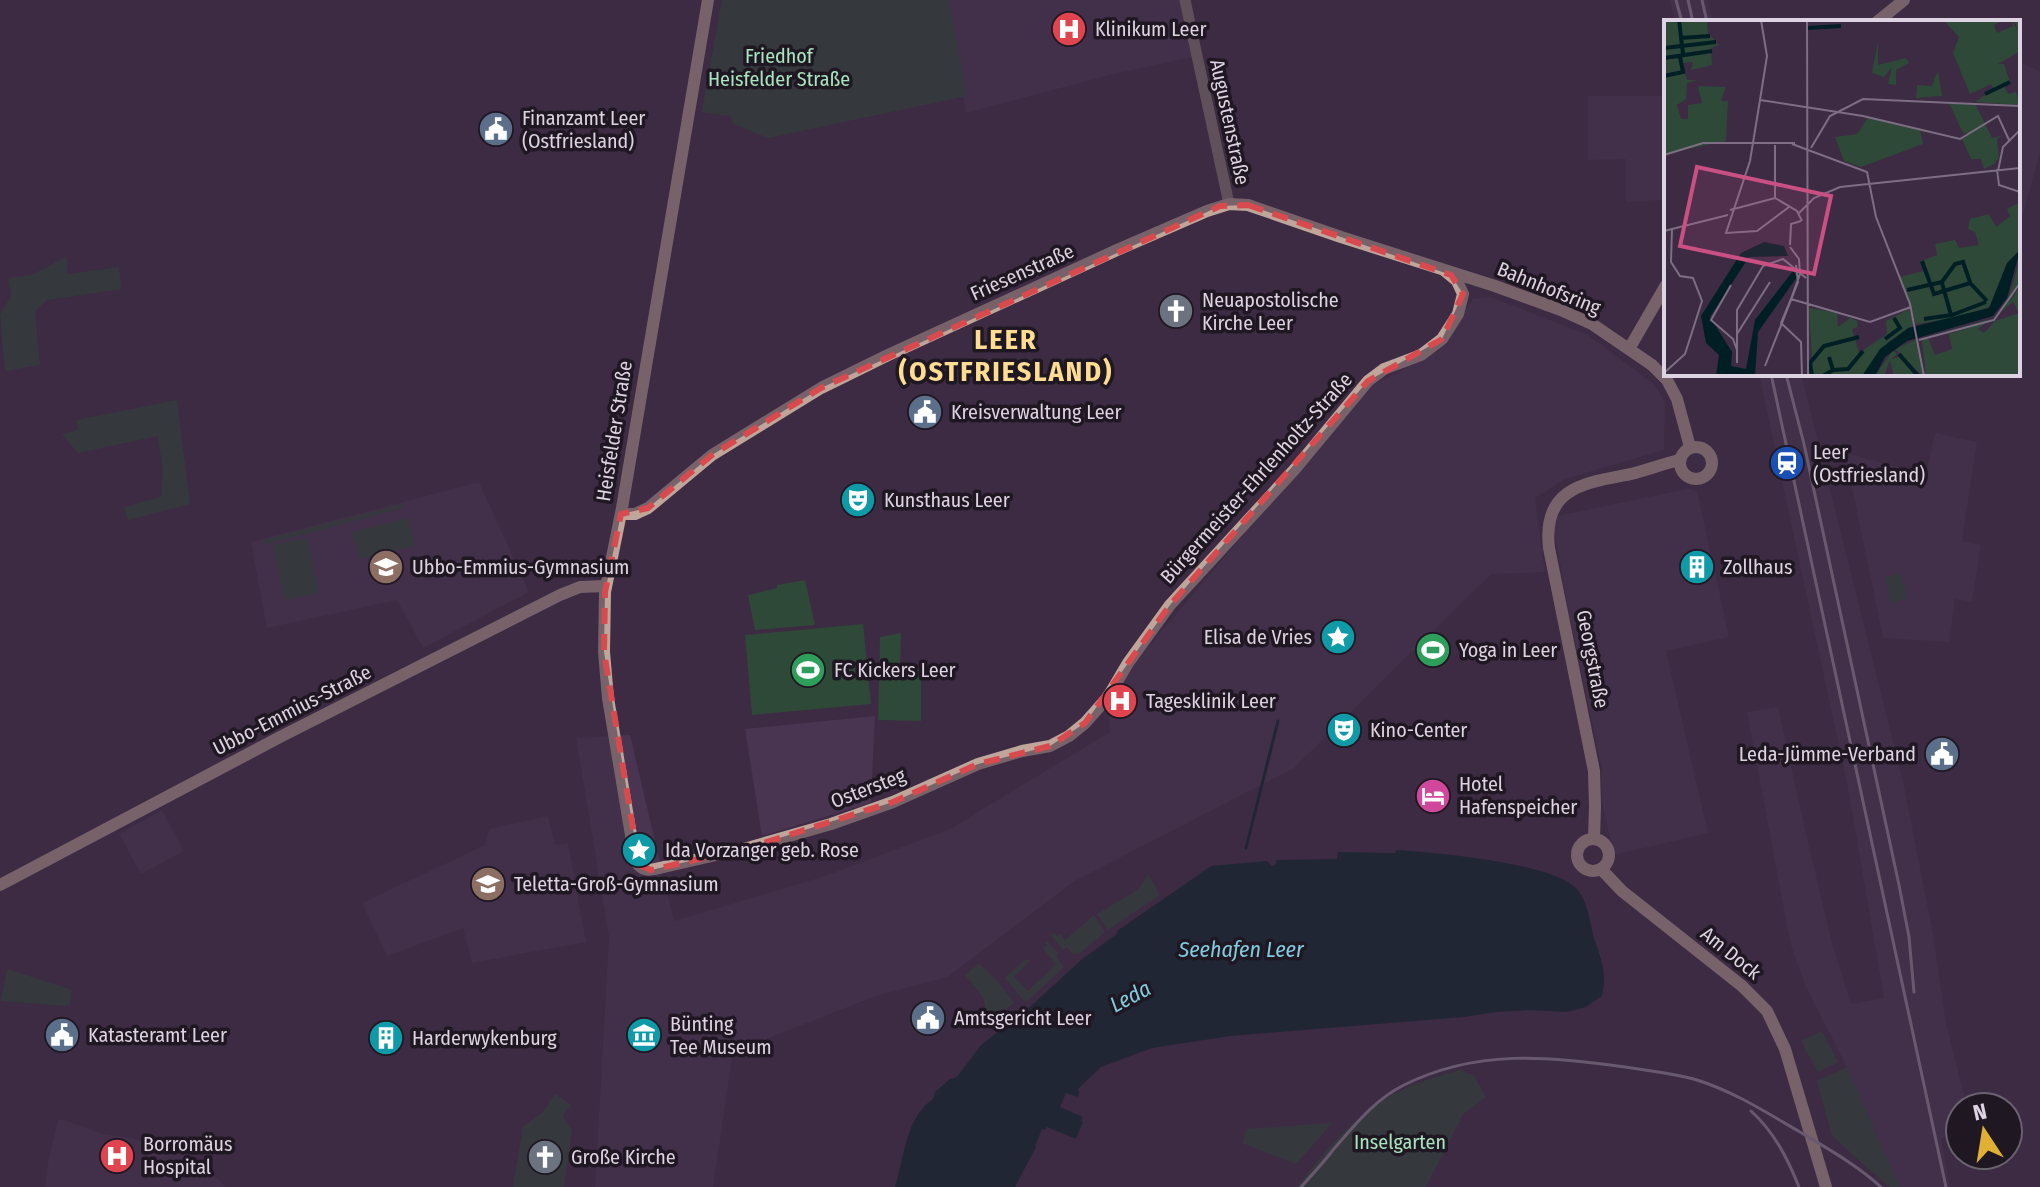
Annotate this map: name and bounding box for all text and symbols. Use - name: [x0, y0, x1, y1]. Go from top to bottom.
- hospital icon: Klinikum Leer: [1050, 10, 1088, 48]
- place label: Klinikum Leer: [1095, 17, 1206, 41]
- inset map: [1664, 20, 2020, 376]
- park label: Friedhof Heisfelder Straße: [708, 44, 850, 91]
- street label: Augustenstraße: [1205, 57, 1255, 187]
- place label: Finanzamt Leer (Ostfriesland): [522, 106, 645, 153]
- public building icon: Finanzamt Leer (Ostfriesland): [477, 110, 515, 148]
- street label: Friesenstraße: [967, 239, 1077, 305]
- street label: Bahnhofsring: [1494, 256, 1605, 320]
- place label: Neuapostolische Kirche Leer: [1202, 288, 1339, 335]
- church icon: Neuapostolische Kirche Leer: [1157, 292, 1195, 330]
- district label: LEER (OSTFRIESLAND): [899, 323, 1113, 388]
- street label: Heisfelder Straße: [591, 359, 637, 503]
- street label: Bürgermeister-Ehrlenholtz-Straße: [1155, 368, 1357, 588]
- public building icon: Kreisverwaltung Leer: [906, 393, 944, 431]
- place label: Kreisverwaltung Leer: [951, 400, 1121, 424]
- place label: Leer (Ostfriesland): [1813, 440, 1925, 487]
- station icon: Leer (Ostfriesland): [1768, 444, 1806, 482]
- theatre icon: Kunsthaus Leer: [839, 481, 877, 519]
- place label: Kunsthaus Leer: [884, 488, 1010, 512]
- school or university icon: Ubbo-Emmius-Gymnasium: [367, 548, 405, 586]
- building icon: Zollhaus: [1678, 548, 1716, 586]
- place label: Ubbo-Emmius-Gymnasium: [412, 555, 629, 579]
- place label: Zollhaus: [1723, 555, 1792, 579]
- street label: Georgstraße: [1572, 608, 1614, 710]
- place icon: Elisa de Vries: [1319, 618, 1357, 656]
- place label: Elisa de Vries: [1204, 625, 1312, 649]
- sports icon: Yoga in Leer: [1414, 631, 1452, 669]
- place label: Yoga in Leer: [1459, 638, 1557, 662]
- sports icon: FC Kickers Leer: [789, 651, 827, 689]
- place label: FC Kickers Leer: [834, 658, 956, 682]
- street label: Ubbo-Emmius-Straße: [209, 660, 375, 760]
- hospital icon: Tagesklinik Leer: [1101, 682, 1139, 720]
- place label: Tagesklinik Leer: [1146, 689, 1276, 713]
- theatre icon: Kino-Center: [1325, 711, 1363, 749]
- place label: Kino-Center: [1370, 718, 1467, 742]
- public building icon: Leda-Jümme-Verband: [1923, 735, 1961, 773]
- place label: Leda-Jümme-Verband: [1739, 742, 1916, 766]
- street label: Ostersteg: [827, 763, 909, 813]
- place label: Hotel Hafenspeicher: [1459, 772, 1577, 819]
- hotel icon: Hotel Hafenspeicher: [1414, 777, 1452, 815]
- place icon: Ida Vorzanger geb. Rose: [620, 831, 658, 869]
- place label: Ida Vorzanger geb. Rose: [665, 838, 859, 862]
- school or university icon: Teletta-Groß-Gymnasium: [469, 865, 507, 903]
- place label: Teletta-Groß-Gymnasium: [514, 872, 719, 896]
- street label: Am Dock: [1696, 921, 1767, 985]
- water label: Seehafen Leer: [1177, 936, 1305, 963]
- water label: Leda: [1105, 975, 1155, 1018]
- public building icon: Amtsgericht Leer: [909, 999, 947, 1037]
- place label: Amtsgericht Leer: [954, 1006, 1091, 1030]
- place label: Bünting Tee Museum: [670, 1012, 772, 1059]
- public building icon: Katasteramt Leer: [43, 1016, 81, 1054]
- museum icon: Bünting Tee Museum: [625, 1016, 663, 1054]
- building icon: Harderwykenburg: [367, 1019, 405, 1057]
- place label: Katasteramt Leer: [88, 1023, 227, 1047]
- place label: Harderwykenburg: [412, 1026, 557, 1050]
- north arrow: [1944, 1091, 2024, 1171]
- text: N: [1971, 1097, 1989, 1127]
- park label: Inselgarten: [1354, 1130, 1446, 1154]
- place label: Borromäus Hospital: [143, 1132, 233, 1179]
- hospital icon: Borromäus Hospital: [98, 1137, 136, 1175]
- church icon: Große Kirche: [526, 1138, 564, 1176]
- place label: Große Kirche: [571, 1145, 676, 1169]

